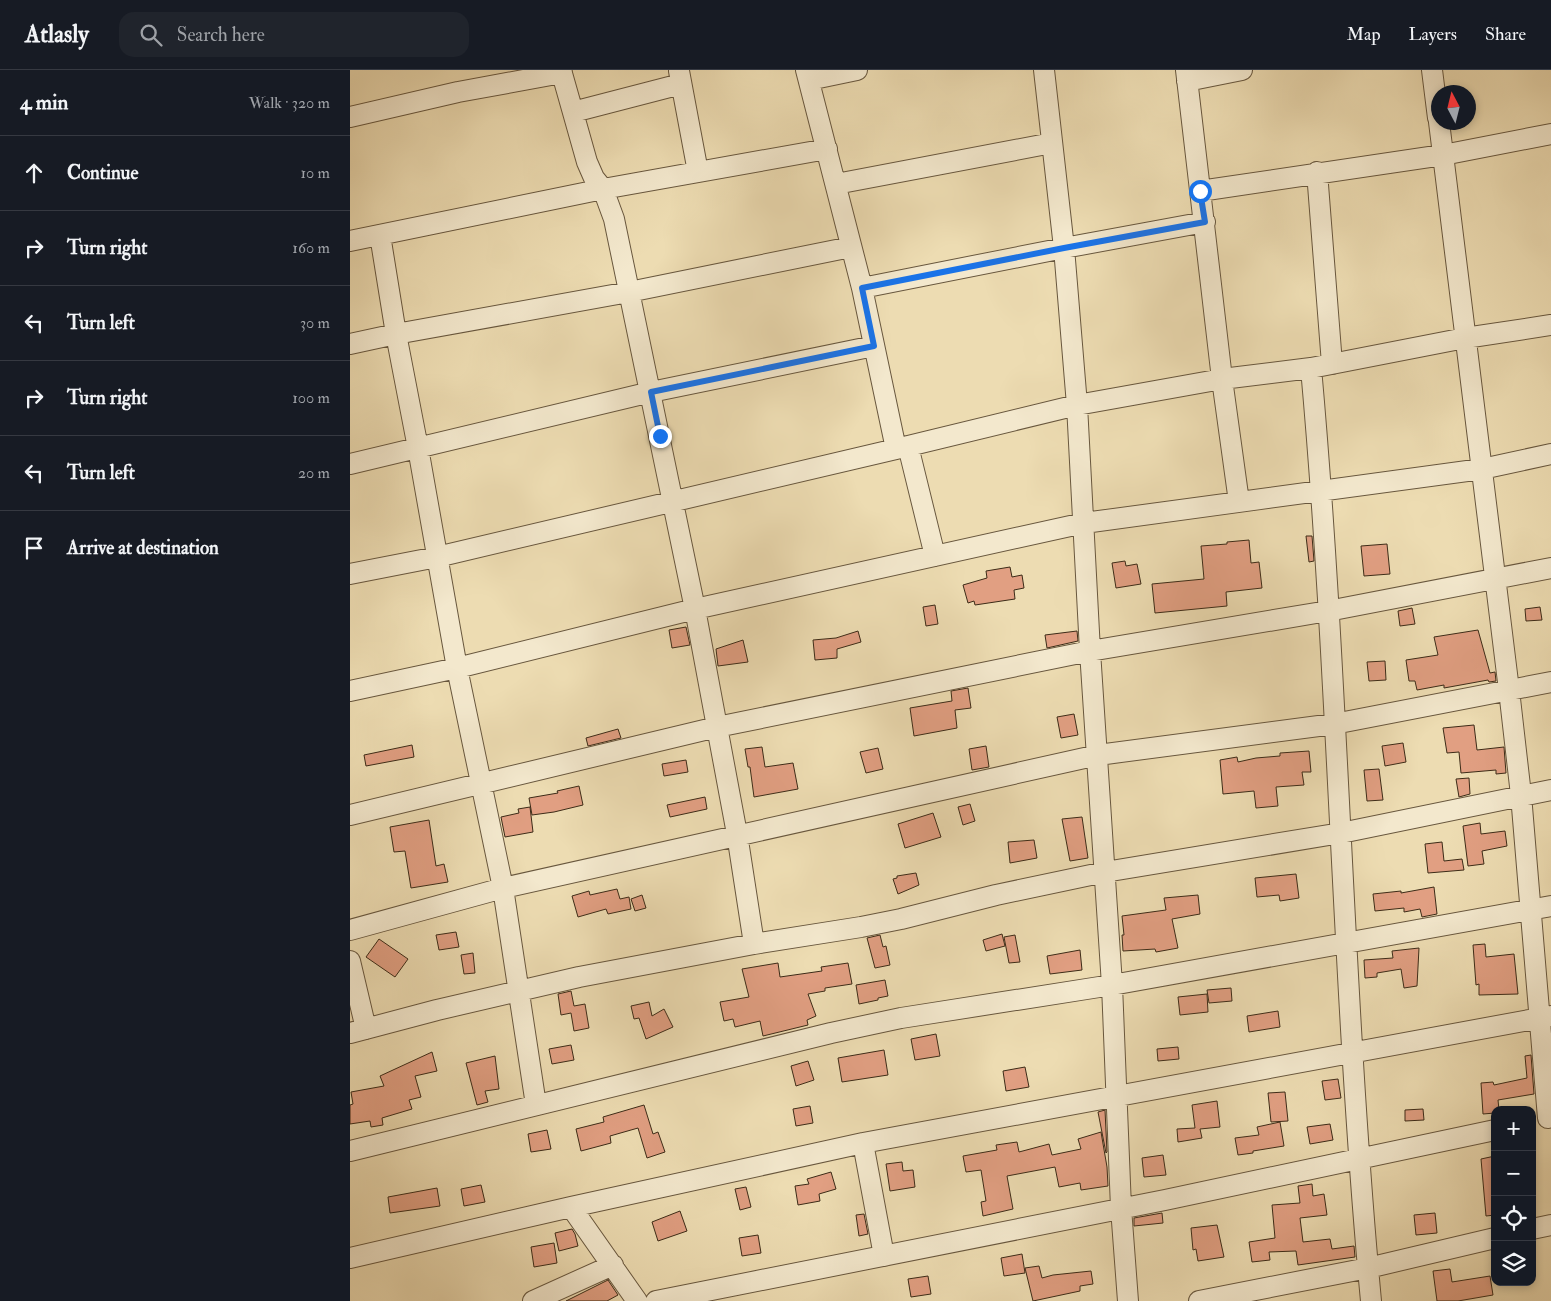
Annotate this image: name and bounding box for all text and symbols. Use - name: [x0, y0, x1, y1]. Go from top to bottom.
- search box: [119, 12, 469, 57]
- text: Atlasly: [25, 19, 89, 50]
- icon: search: [137, 21, 165, 49]
- text: Search here: [177, 23, 265, 47]
- text: Map: [1347, 23, 1381, 46]
- text: Layers: [1409, 23, 1457, 46]
- text: Share: [1485, 23, 1526, 46]
- north arrow: [1431, 85, 1476, 130]
- text: 4 min: [20, 89, 68, 116]
- text: Walk · 320 m: [249, 93, 330, 113]
- icon: ahead: [20, 159, 48, 187]
- text: Continue: [67, 161, 138, 185]
- text: 10 m: [300, 163, 330, 183]
- route start: [1189, 180, 1212, 203]
- icon: right: [20, 234, 48, 262]
- text: Turn right: [67, 236, 147, 260]
- text: 160 m: [292, 238, 330, 258]
- icon: left: [20, 309, 48, 337]
- text: Turn left: [67, 311, 135, 335]
- text: 30 m: [300, 313, 330, 333]
- icon: right: [20, 384, 48, 412]
- text: Turn right: [67, 386, 147, 410]
- text: 100 m: [292, 388, 330, 408]
- route end: [649, 425, 672, 448]
- icon: left: [20, 459, 48, 487]
- text: Turn left: [67, 461, 135, 485]
- text: 20 m: [298, 463, 330, 483]
- icon: arrive: [20, 534, 48, 562]
- text: Arrive at destination: [67, 536, 219, 560]
- map controls: [1491, 1106, 1536, 1286]
- button: +: [1491, 1106, 1536, 1151]
- button: −: [1491, 1151, 1536, 1196]
- button: locate: [1491, 1196, 1536, 1241]
- button: layers: [1491, 1241, 1536, 1286]

